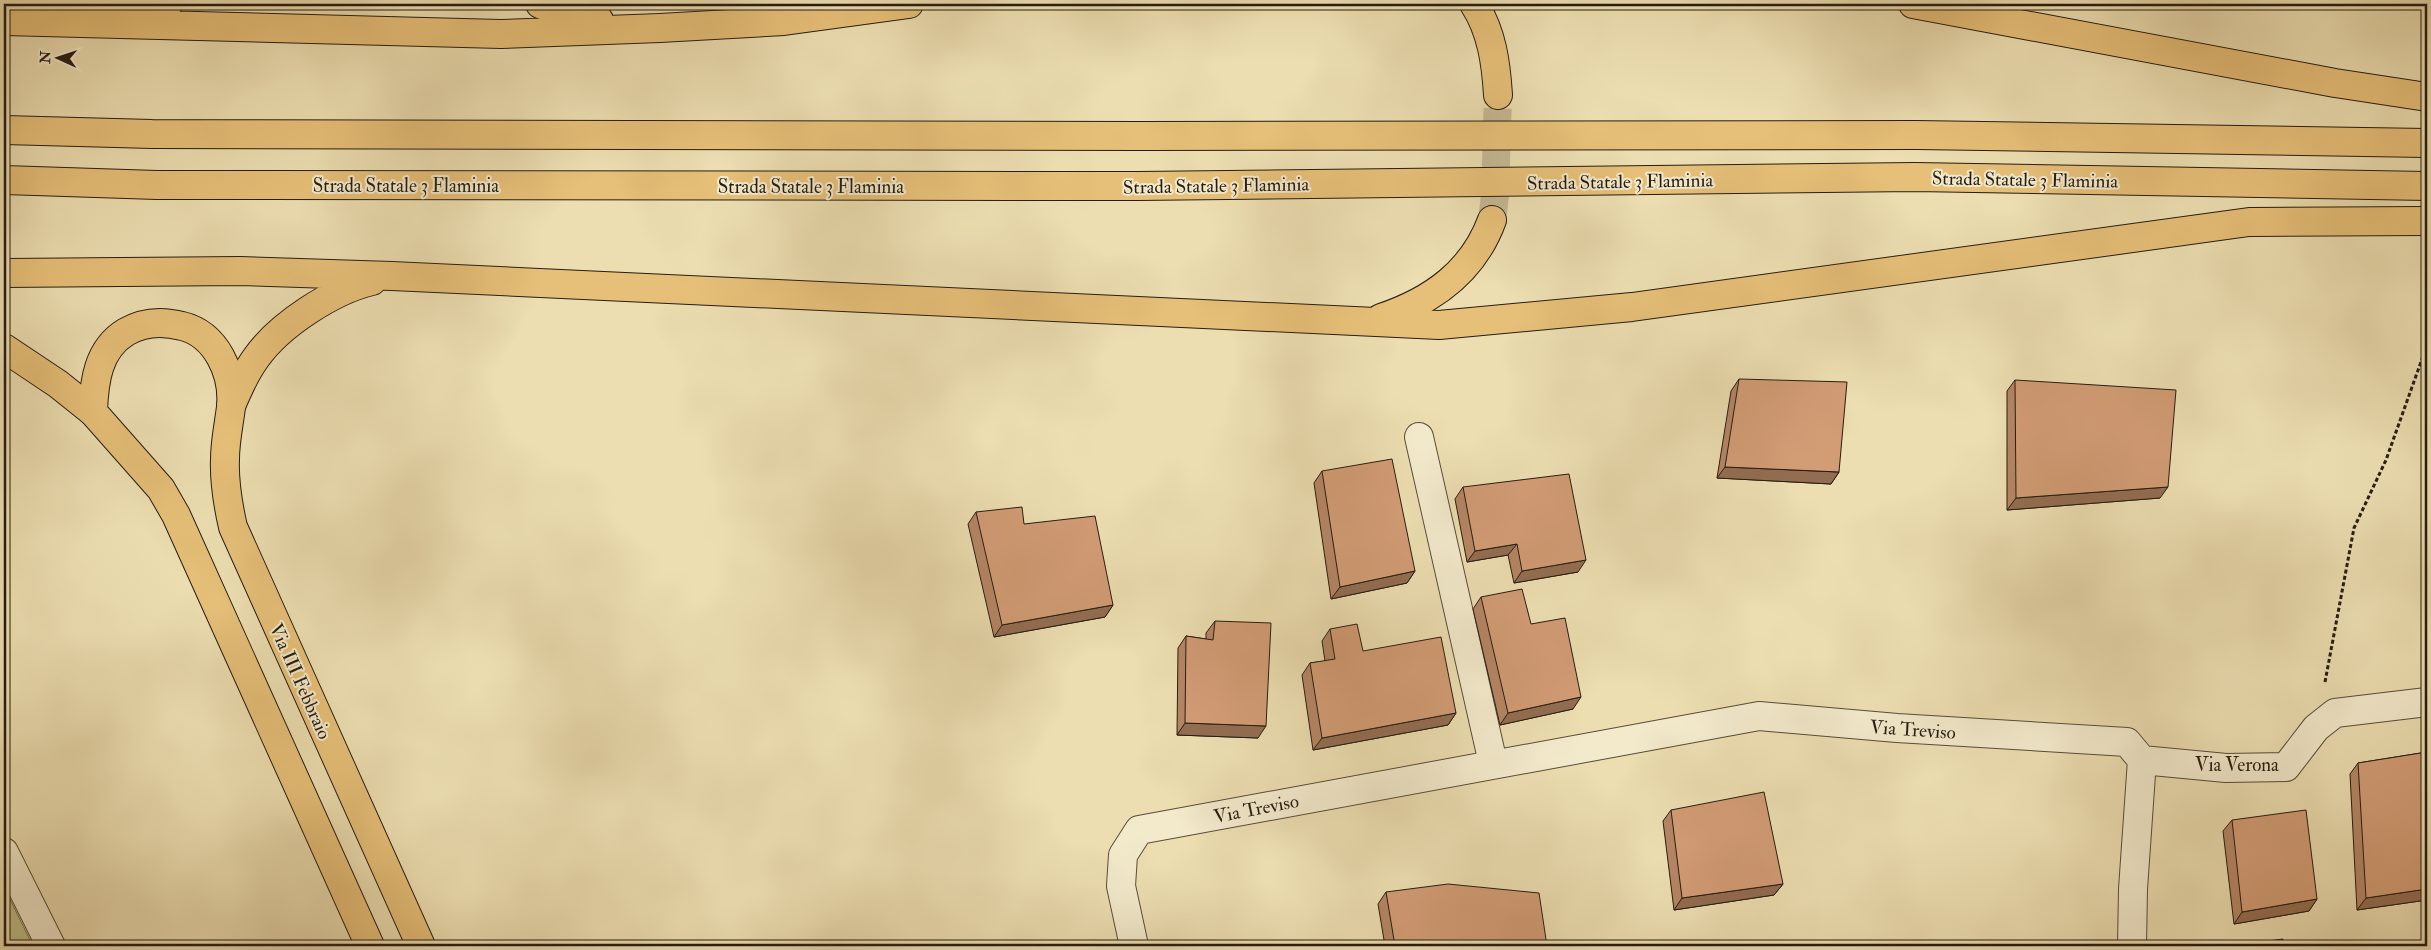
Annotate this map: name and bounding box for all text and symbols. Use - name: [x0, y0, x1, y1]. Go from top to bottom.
- north arrow: [32, 32, 82, 82]
- text: N: [37, 50, 54, 65]
- street label: Strada Statale 3 Flaminia: [1932, 166, 2119, 194]
- street label: Strada Statale 3 Flaminia: [1527, 168, 1714, 196]
- street label: Strada Statale 3 Flaminia: [1123, 172, 1310, 200]
- street label: Strada Statale 3 Flaminia: [313, 174, 499, 198]
- street label: Strada Statale 3 Flaminia: [718, 175, 904, 199]
- street label: Via III Febbraio: [264, 620, 336, 743]
- street label: Via Treviso: [1869, 715, 1957, 745]
- street label: Via Verona: [2195, 753, 2279, 777]
- street label: Via Treviso: [1212, 789, 1301, 829]

